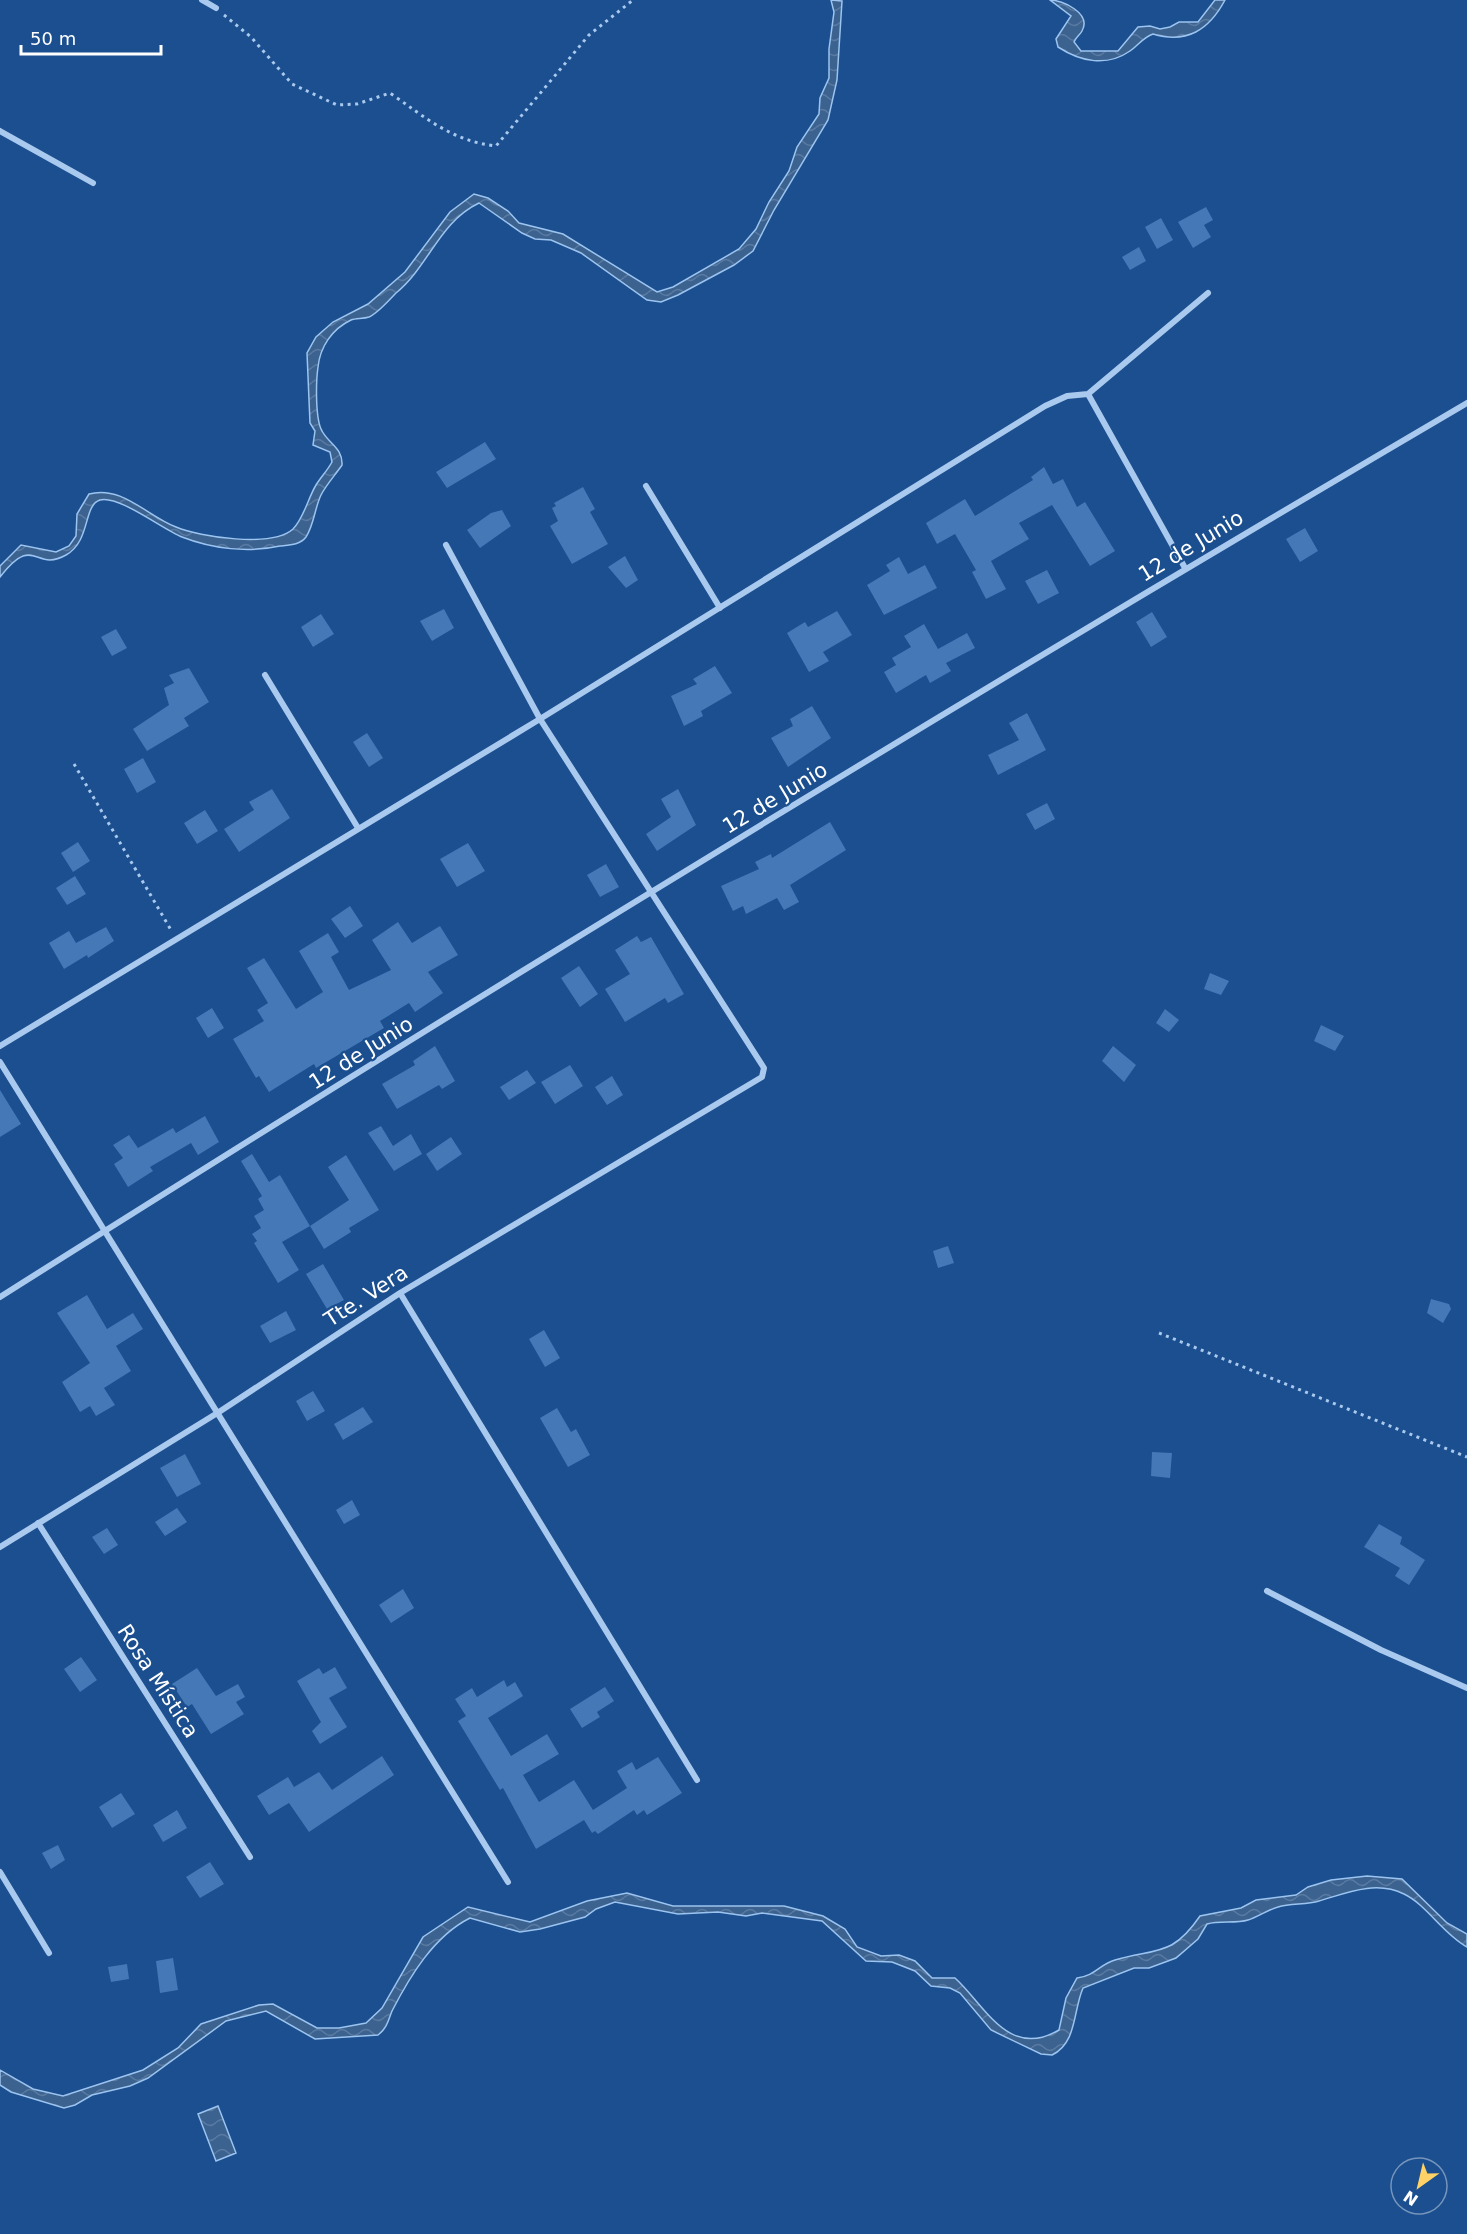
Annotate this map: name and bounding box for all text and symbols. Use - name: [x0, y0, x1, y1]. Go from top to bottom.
- scale bar: [21, 18, 160, 56]
- text: 50 m: [30, 28, 76, 49]
- street label: 12 de Junio: [1134, 505, 1248, 587]
- street label: 12 de Junio: [718, 757, 832, 839]
- street label: 12 de Junio: [305, 1012, 417, 1094]
- street label: Tte. Vera: [319, 1260, 412, 1332]
- street label: Rosa Mística: [112, 1620, 204, 1742]
- north arrow: [1389, 2156, 1449, 2216]
- text: N: [1400, 2186, 1422, 2210]

